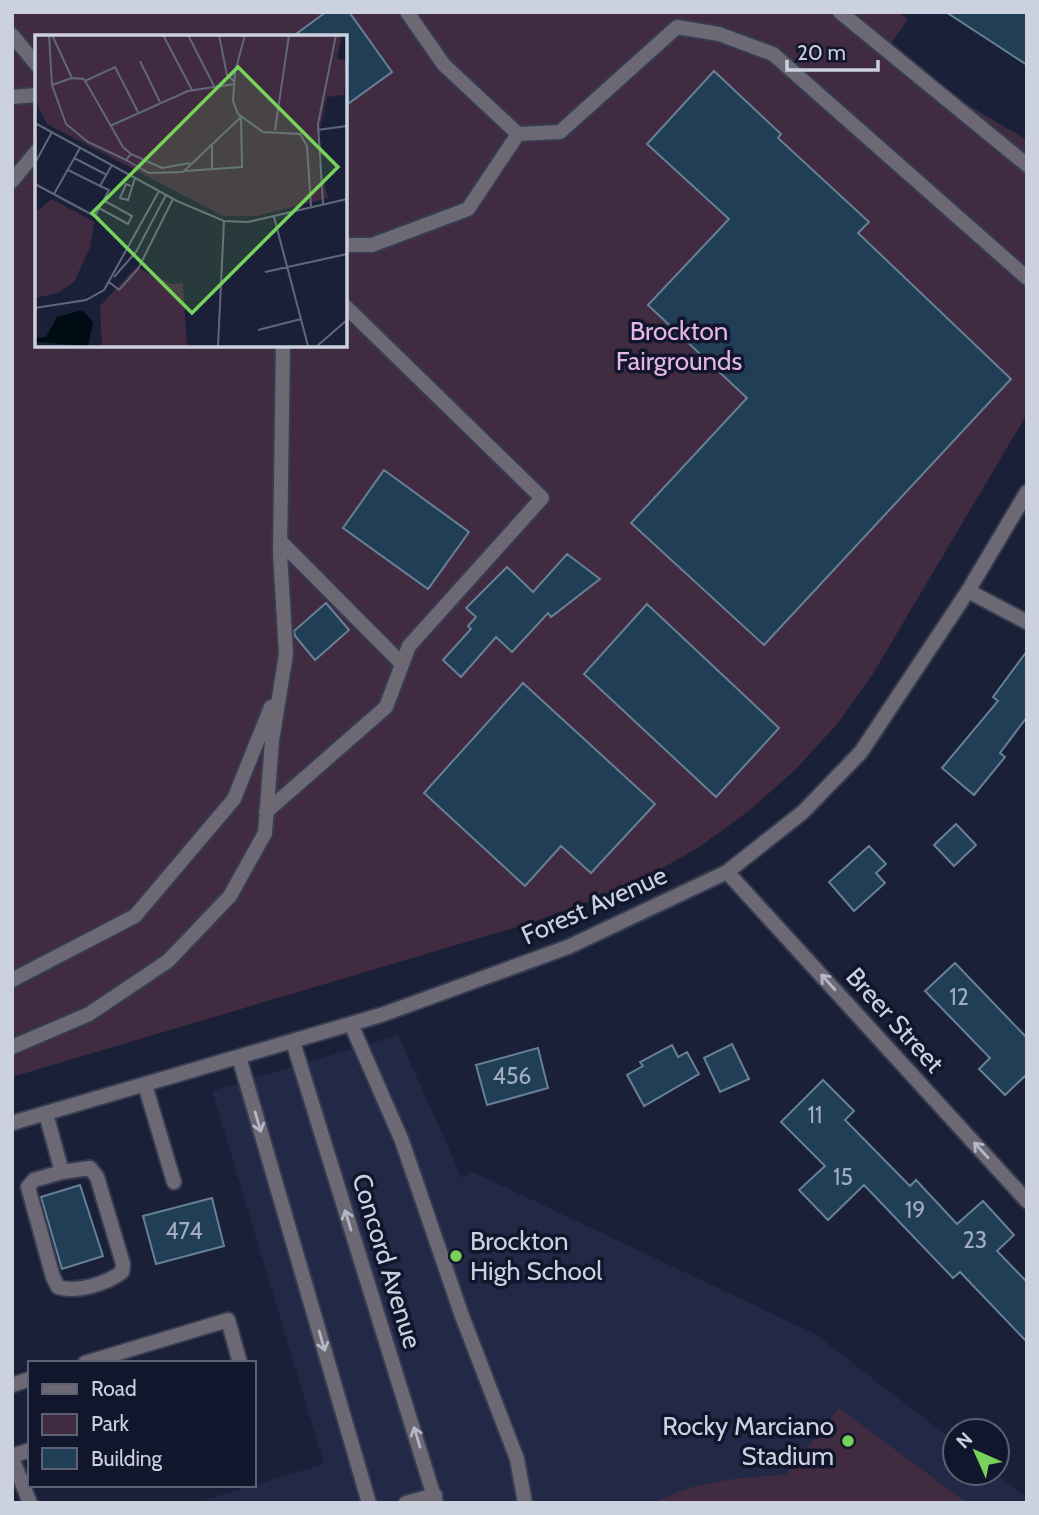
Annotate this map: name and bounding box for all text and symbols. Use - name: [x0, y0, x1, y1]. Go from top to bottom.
- scale bar: [787, 28, 878, 72]
- inset map: [35, 35, 346, 346]
- text: 20 m: [797, 40, 846, 65]
- park label: Brockton Fairgrounds: [616, 315, 743, 377]
- street label: Forest Avenue: [516, 859, 672, 951]
- street label: Breer Street: [839, 961, 951, 1079]
- one-way arrow: [819, 974, 836, 991]
- house number: 12: [949, 983, 969, 1011]
- house number: 456: [493, 1062, 531, 1090]
- house number: 11: [808, 1101, 823, 1129]
- one-way arrow: [252, 1111, 265, 1133]
- one-way arrow: [973, 1141, 989, 1159]
- house number: 15: [833, 1163, 853, 1191]
- street label: Concord Avenue: [345, 1170, 429, 1352]
- house number: 19: [905, 1196, 925, 1224]
- one-way arrow: [341, 1210, 354, 1232]
- house number: 474: [165, 1217, 203, 1245]
- place label: Brockton High School: [470, 1225, 602, 1287]
- house number: 23: [963, 1226, 987, 1254]
- marker: Brockton High School: [448, 1248, 464, 1264]
- one-way arrow: [316, 1329, 329, 1351]
- legend: [28, 1361, 256, 1487]
- text: Road: [91, 1376, 137, 1401]
- place label: Rocky Marciano Stadium: [662, 1410, 834, 1472]
- text: Park: [91, 1411, 129, 1436]
- north arrow: [941, 1417, 1011, 1487]
- one-way arrow: [409, 1427, 422, 1449]
- text: N: [951, 1427, 977, 1453]
- marker: Rocky Marciano Stadium: [840, 1433, 856, 1449]
- text: Building: [91, 1446, 163, 1471]

